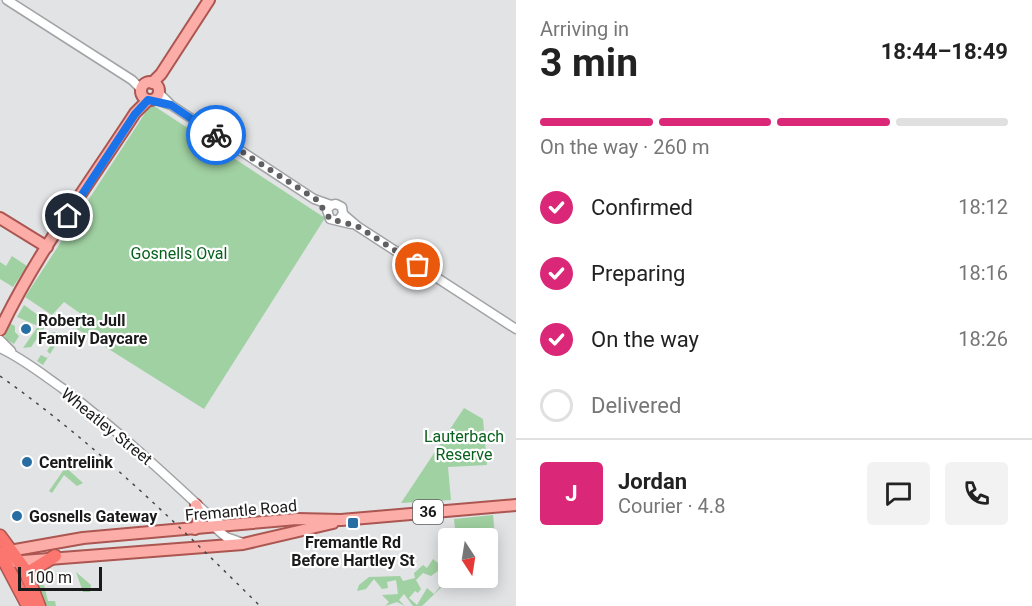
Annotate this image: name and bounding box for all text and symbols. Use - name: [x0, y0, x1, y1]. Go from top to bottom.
- text: Arriving in: [540, 17, 629, 41]
- text: 18:44–18:49: [881, 39, 1008, 64]
- text: 3 min: [540, 40, 638, 86]
- courier: [186, 105, 246, 165]
- icon: bike: [200, 119, 233, 152]
- text: On the way · 260 m: [540, 135, 709, 159]
- pin: [42, 190, 93, 241]
- icon: check: [540, 191, 573, 224]
- text: Confirmed: [591, 195, 693, 220]
- text: 18:12: [958, 195, 1008, 219]
- icon: home: [51, 199, 84, 232]
- pin: [392, 239, 443, 290]
- park label: Gosnells Oval: [131, 244, 227, 263]
- icon: bag: [401, 248, 434, 281]
- icon: check: [540, 257, 573, 290]
- text: Preparing: [591, 261, 685, 286]
- text: 18:16: [958, 261, 1008, 285]
- place label: Roberta Jull Family Daycare: [38, 311, 148, 348]
- marker: Roberta Jull Family Daycare: [19, 322, 33, 336]
- icon: check: [540, 323, 573, 356]
- text: On the way: [591, 327, 699, 352]
- text: 18:26: [958, 327, 1008, 351]
- street label: Wheatley Street: [57, 384, 156, 469]
- text: Delivered: [591, 393, 681, 418]
- park label: Lauterbach Reserve: [424, 427, 504, 464]
- place label: Centrelink: [39, 453, 113, 472]
- marker: Centrelink: [20, 455, 34, 469]
- button: chat: [867, 462, 930, 525]
- button: phone: [945, 462, 1008, 525]
- text: Jordan: [618, 469, 687, 494]
- text: J: [565, 481, 578, 506]
- text: Courier · 4.8: [618, 494, 725, 518]
- street label: Fremantle Road: [184, 496, 298, 525]
- road number: 36: [413, 500, 443, 524]
- place label: Gosnells Gateway: [29, 507, 158, 526]
- marker: Gosnells Gateway: [10, 509, 24, 523]
- marker: Fremantle Rd Before Hartley St: [346, 516, 360, 530]
- north arrow: [438, 528, 498, 588]
- map controls: [438, 528, 498, 588]
- place label: Fremantle Rd Before Hartley St: [291, 533, 415, 570]
- scale bar: [18, 564, 102, 592]
- text: 100 m: [27, 568, 72, 587]

